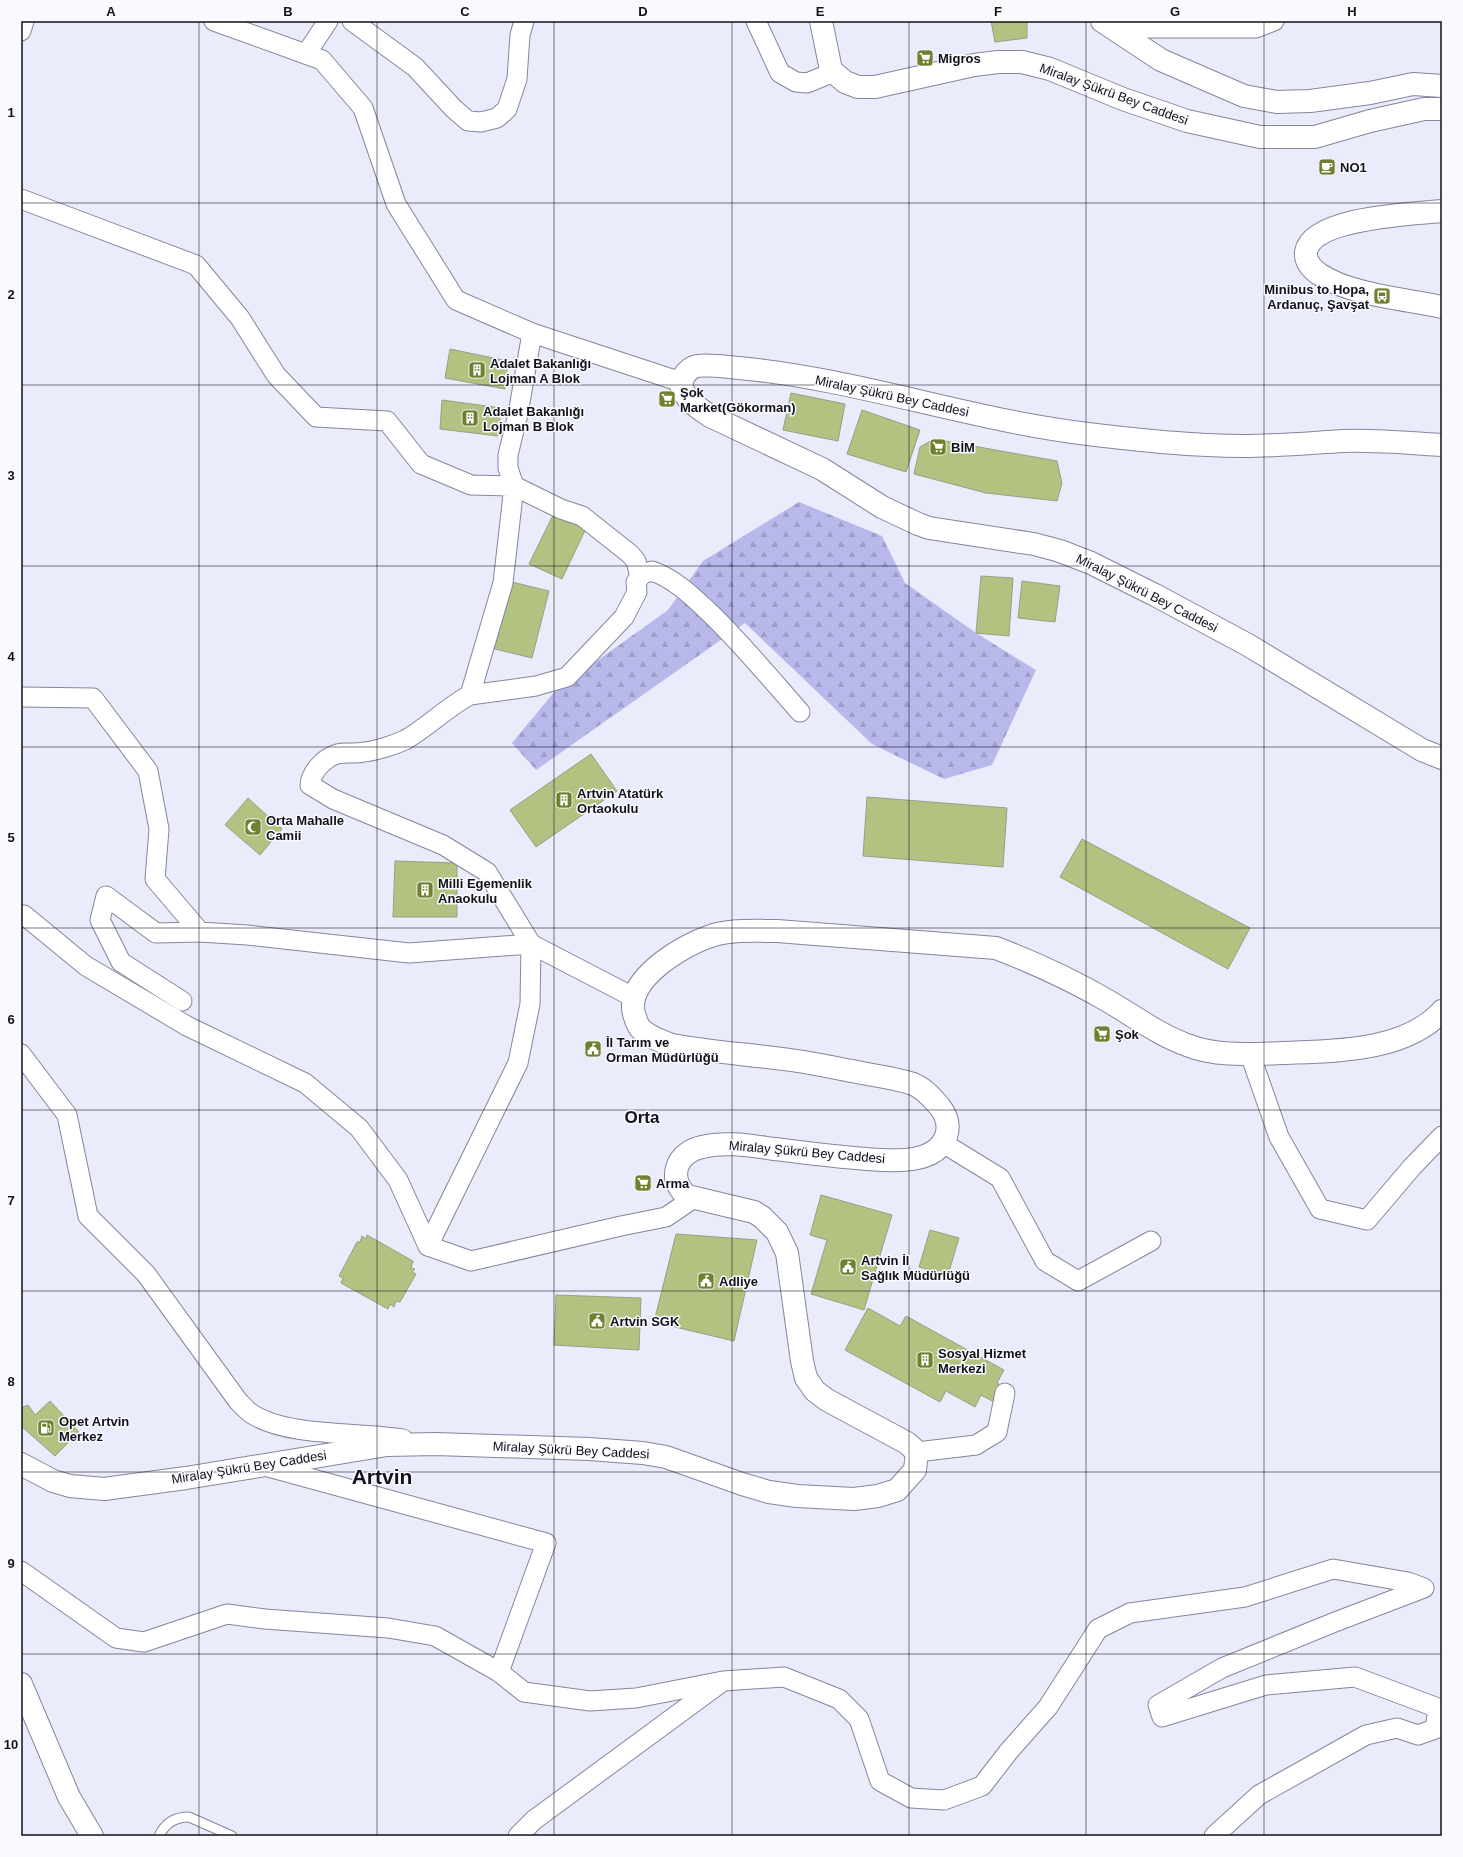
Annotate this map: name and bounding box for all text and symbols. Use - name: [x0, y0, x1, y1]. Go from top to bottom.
- text: A: [106, 4, 116, 19]
- text: B: [283, 4, 293, 19]
- text: C: [460, 4, 470, 19]
- text: D: [638, 4, 648, 19]
- text: E: [816, 4, 825, 19]
- text: F: [994, 4, 1002, 19]
- text: G: [1170, 4, 1180, 19]
- text: H: [1347, 4, 1357, 19]
- supermarket icon: Migros: [915, 48, 935, 68]
- place label: Migros: [938, 51, 981, 66]
- street label: Miralay Şükrü Bey Caddesi: [1038, 60, 1190, 128]
- text: 1: [7, 105, 15, 120]
- cafe icon: NO1: [1317, 157, 1337, 177]
- place label: NO1: [1340, 160, 1367, 175]
- place label: Minibus to Hopa, Ardanuç, Şavşat: [1264, 282, 1370, 312]
- bus stop icon: Minibus to Hopa, Ardanuç, Şavşat: [1372, 286, 1392, 306]
- text: 2: [7, 287, 15, 302]
- place label: Adalet Bakanlığı Lojman A Blok: [490, 356, 591, 386]
- building icon: Adalet Bakanlığı Lojman A Blok: [467, 360, 487, 380]
- street label: Miralay Şükrü Bey Caddesi: [814, 372, 970, 420]
- place label: Şok Market(Gökorman): [680, 385, 796, 415]
- supermarket icon: Şok Market(Gökorman): [657, 389, 677, 409]
- place label: Adalet Bakanlığı Lojman B Blok: [483, 404, 584, 434]
- building icon: Adalet Bakanlığı Lojman B Blok: [460, 408, 480, 428]
- supermarket icon: BİM: [928, 437, 948, 457]
- place label: BİM: [951, 440, 975, 455]
- text: 3: [7, 468, 15, 483]
- street label: Miralay Şükrü Bey Caddesi: [1074, 551, 1220, 635]
- text: 4: [7, 649, 15, 664]
- place label: Artvin Atatürk Ortaokulu: [577, 786, 664, 816]
- building icon: Artvin Atatürk Ortaokulu: [554, 790, 574, 810]
- place label: Orta Mahalle Camii: [266, 813, 344, 843]
- mosque icon: Orta Mahalle Camii: [243, 817, 263, 837]
- text: 5: [7, 830, 15, 845]
- place label: Milli Egemenlik Anaokulu: [438, 876, 533, 906]
- building icon: Milli Egemenlik Anaokulu: [415, 880, 435, 900]
- text: 6: [7, 1012, 15, 1027]
- supermarket icon: Şok: [1092, 1024, 1112, 1044]
- place label: Şok: [1115, 1027, 1140, 1042]
- place label: İl Tarım ve Orman Müdürlüğü: [606, 1035, 719, 1065]
- public building icon: İl Tarım ve Orman Müdürlüğü: [583, 1039, 603, 1059]
- district label: Orta: [625, 1108, 660, 1127]
- street label: Miralay Şükrü Bey Caddesi: [728, 1138, 886, 1166]
- supermarket icon: Arma: [633, 1173, 653, 1193]
- place label: Arma: [656, 1176, 690, 1191]
- text: 7: [7, 1193, 15, 1208]
- place label: Artvin İl Sağlık Müdürlüğü: [861, 1253, 970, 1283]
- public building icon: Artvin İl Sağlık Müdürlüğü: [838, 1257, 858, 1277]
- public building icon: Adliye: [696, 1271, 716, 1291]
- place label: Adliye: [719, 1274, 758, 1289]
- public building icon: Artvin SGK: [587, 1311, 607, 1331]
- place label: Artvin SGK: [610, 1314, 680, 1329]
- place label: Sosyal Hizmet Merkezi: [938, 1346, 1027, 1376]
- building icon: Sosyal Hizmet Merkezi: [915, 1350, 935, 1370]
- text: 8: [7, 1374, 15, 1389]
- place label: Opet Artvin Merkez: [59, 1414, 129, 1444]
- fuel station icon: Opet Artvin Merkez: [36, 1418, 56, 1438]
- street label: Miralay Şükrü Bey Caddesi: [492, 1438, 650, 1462]
- street label: Miralay Şükrü Bey Caddesi: [170, 1447, 328, 1487]
- district label: Artvin: [352, 1465, 412, 1488]
- text: 9: [7, 1556, 15, 1571]
- text: 10: [4, 1737, 18, 1752]

